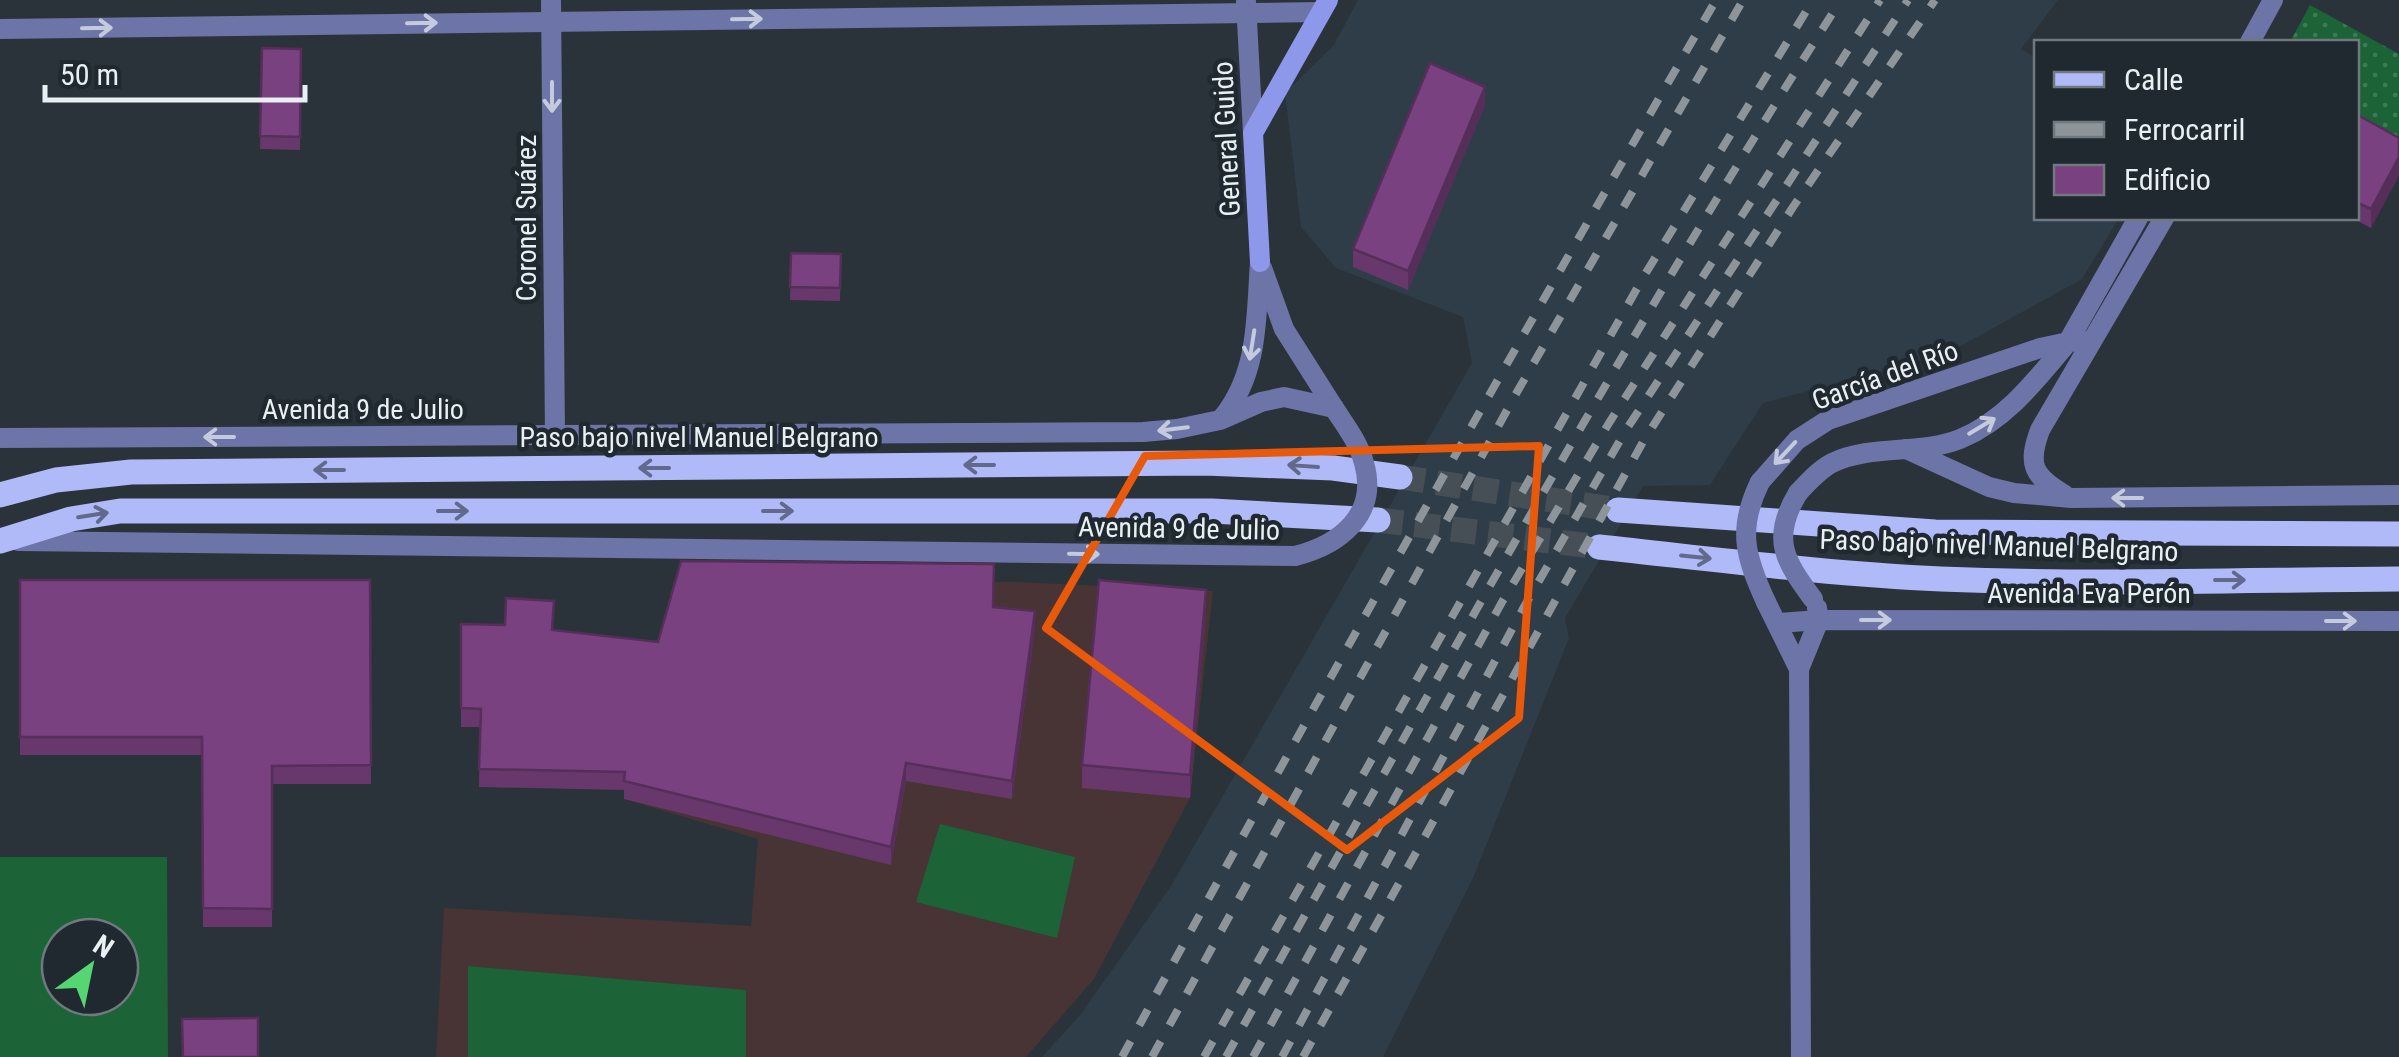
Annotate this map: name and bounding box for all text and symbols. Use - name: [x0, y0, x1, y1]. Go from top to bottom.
- one-way arrow: [731, 9, 763, 28]
- one-way arrow: [406, 13, 438, 32]
- one-way arrow: [81, 18, 113, 37]
- scale bar: [45, 40, 305, 102]
- legend: [2034, 40, 2359, 220]
- text: 50 m: [60, 57, 119, 92]
- street label: General Guido: [1206, 61, 1247, 217]
- text: Calle: [2124, 62, 2183, 97]
- one-way arrow: [542, 80, 562, 113]
- text: Ferrocarril: [2124, 112, 2246, 147]
- street label: Coronel Suárez: [510, 135, 543, 301]
- text: Edificio: [2124, 162, 2211, 197]
- one-way arrow: [1242, 328, 1261, 361]
- street label: García del Río: [1808, 334, 1963, 417]
- street label: Avenida 9 de Julio: [262, 393, 464, 426]
- one-way arrow: [1967, 416, 1996, 436]
- one-way arrow: [1158, 420, 1190, 438]
- street label: Paso bajo nivel Manuel Belgrano: [519, 421, 879, 454]
- one-way arrow: [203, 428, 236, 446]
- one-way arrow: [1774, 440, 1797, 465]
- one-way arrow: [963, 456, 996, 474]
- one-way arrow: [1288, 456, 1320, 475]
- one-way arrow: [638, 458, 670, 477]
- one-way arrow: [313, 460, 346, 480]
- one-way arrow: [2111, 488, 2144, 508]
- one-way arrow: [436, 502, 469, 520]
- one-way arrow: [762, 502, 794, 520]
- one-way arrow: [77, 505, 109, 523]
- street label: Avenida 9 de Julio: [1078, 510, 1280, 547]
- street label: Paso bajo nivel Manuel Belgrano: [1819, 523, 2179, 568]
- one-way arrow: [1066, 544, 1099, 564]
- one-way arrow: [1679, 548, 1712, 567]
- one-way arrow: [2214, 570, 2246, 590]
- street label: Avenida Eva Perón: [1987, 577, 2191, 610]
- one-way arrow: [1860, 610, 1892, 630]
- one-way arrow: [2324, 612, 2357, 630]
- north arrow: [40, 917, 140, 1017]
- text: N: [87, 928, 120, 965]

